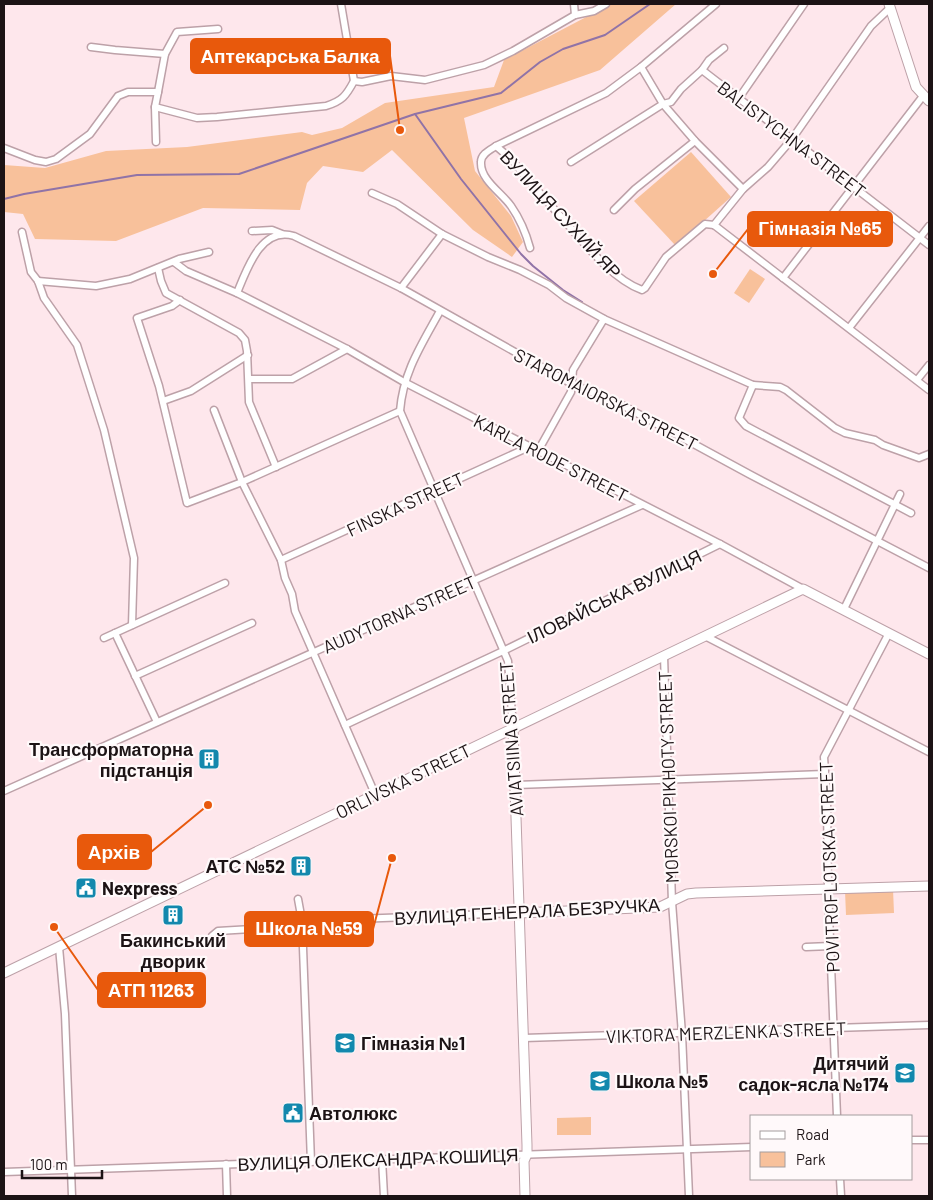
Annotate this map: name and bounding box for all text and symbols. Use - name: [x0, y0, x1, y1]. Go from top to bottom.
- callout: Аптекарська Балка: [191, 39, 390, 73]
- text: Аптекарська Балка: [200, 44, 380, 67]
- street label: BALISTYCHNA STREET: [714, 76, 870, 202]
- street label: ВУЛИЦЯ СУХИЙ ЯР: [496, 145, 626, 283]
- callout: Гімназія №65: [748, 212, 892, 246]
- text: Гімназія №65: [758, 216, 882, 239]
- street label: STAROMAIORSKA STREET: [511, 343, 701, 455]
- street label: KARLA RODE STREET: [470, 410, 632, 506]
- street label: FINSKA STREET: [343, 467, 467, 541]
- street label: ІЛОВАЙСЬКА ВУЛИЦЯ: [523, 544, 705, 648]
- street label: AUDYTORNA STREET: [319, 570, 479, 658]
- street label: AVIATSIINA STREET: [495, 661, 527, 817]
- street label: MORSKOI PIKHOTY STREET: [653, 670, 683, 884]
- place label: Трансформаторна підстанція: [29, 738, 194, 781]
- street label: ORLIVSKA STREET: [332, 739, 474, 823]
- building icon: Трансформаторна підстанція: [197, 747, 221, 771]
- street label: POVITROFLOTSKA STREET: [814, 761, 844, 973]
- callout: Архів: [78, 835, 151, 869]
- text: Архів: [88, 840, 140, 863]
- building icon: АТС №52: [289, 854, 313, 878]
- place label: АТС №52: [205, 855, 285, 877]
- public building icon: Nexpress: [74, 876, 98, 900]
- place label: Nexpress: [102, 877, 178, 899]
- street label: ВУЛИЦЯ ГЕНЕРАЛА БЕЗРУЧКА: [394, 893, 660, 929]
- building icon: Бакинський дворик: [161, 903, 185, 927]
- callout: Школа №59: [245, 912, 373, 946]
- text: Школа №59: [255, 916, 363, 939]
- place label: Бакинський дворик: [120, 929, 226, 972]
- callout: АТП 11263: [98, 973, 205, 1007]
- text: АТП 11263: [108, 978, 194, 1001]
- street label: VIKTORA MERZLENKA STREET: [605, 1017, 847, 1047]
- school or university icon: Гімназія №1: [333, 1031, 357, 1055]
- place label: Гімназія №1: [361, 1032, 465, 1054]
- place label: Дитячий садок-ясла №174: [738, 1052, 889, 1095]
- school or university icon: Дитячий садок-ясла №174: [893, 1061, 917, 1085]
- school or university icon: Школа №5: [588, 1069, 612, 1093]
- place label: Школа №5: [616, 1070, 709, 1092]
- public building icon: Автолюкс: [281, 1101, 305, 1125]
- place label: Автолюкс: [309, 1102, 398, 1124]
- legend: [750, 1115, 913, 1180]
- text: Road: [796, 1125, 829, 1143]
- street label: ВУЛИЦЯ ОЛЕКСАНДРА КОШИЦЯ: [237, 1143, 519, 1175]
- scale bar: [22, 1148, 102, 1180]
- text: Park: [796, 1150, 826, 1168]
- text: 100 m: [30, 1155, 68, 1173]

